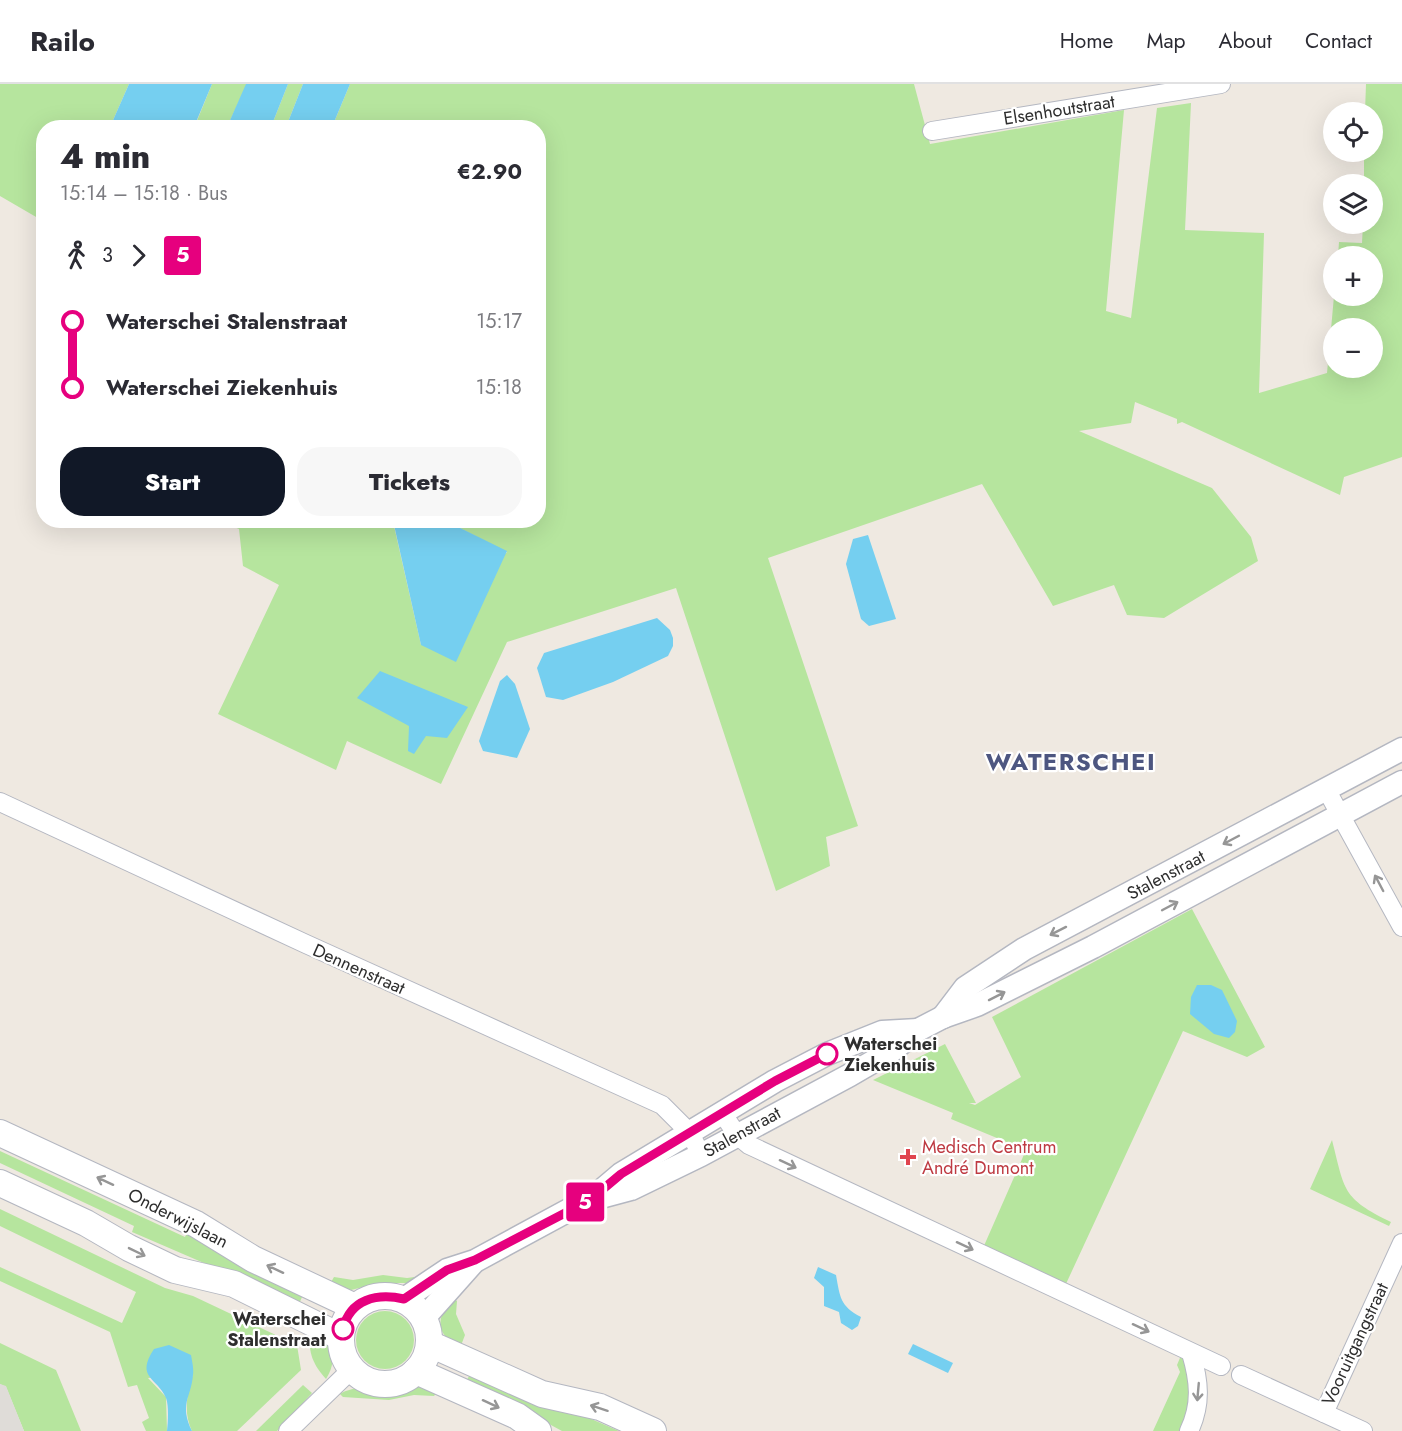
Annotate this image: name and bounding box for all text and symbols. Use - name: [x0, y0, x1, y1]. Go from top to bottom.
- text: Railo: [30, 21, 95, 62]
- text: Home: [1060, 26, 1113, 56]
- text: Map: [1146, 26, 1186, 56]
- text: About: [1219, 26, 1272, 56]
- text: Contact: [1305, 26, 1372, 56]
- street label: Elsenhoutstraat: [1001, 88, 1117, 132]
- map controls: [1323, 102, 1383, 378]
- button: locate: [1323, 102, 1383, 162]
- text: 4 min: [60, 133, 150, 180]
- text: €2.90: [457, 155, 522, 187]
- button: layers: [1323, 174, 1383, 234]
- text: 15:14 – 15:18 · Bus: [60, 179, 228, 208]
- icon: walk: [60, 239, 93, 272]
- icon: forward: [122, 239, 155, 272]
- text: 5: [176, 240, 189, 270]
- text: 3: [102, 241, 113, 270]
- button: +: [1323, 246, 1383, 306]
- text: Waterschei Stalenstraat: [106, 305, 347, 337]
- text: 15:17: [476, 307, 522, 336]
- button: −: [1323, 318, 1383, 378]
- text: Waterschei Ziekenhuis: [106, 371, 338, 403]
- text: 15:18: [476, 373, 522, 402]
- button: Start: [60, 447, 285, 516]
- button: Tickets: [297, 447, 522, 516]
- district label: WATERSCHEI: [986, 744, 1156, 779]
- one-way arrow: [1222, 835, 1240, 846]
- street label: Stalenstraat: [1122, 843, 1210, 906]
- one-way arrow: [1373, 875, 1384, 893]
- one-way arrow: [1161, 899, 1179, 911]
- one-way arrow: [1050, 926, 1068, 938]
- street label: Dennenstraat: [309, 937, 410, 1001]
- one-way arrow: [988, 989, 1006, 1001]
- place label: Waterschei Ziekenhuis: [844, 1031, 937, 1078]
- marker: Waterschei Ziekenhuis: [816, 1043, 838, 1065]
- street label: Stalenstraat: [698, 1100, 786, 1164]
- place label: Medisch Centrum André Dumont: [922, 1134, 1057, 1181]
- marker: Medisch Centrum André Dumont: [899, 1148, 917, 1166]
- one-way arrow: [779, 1158, 797, 1170]
- one-way arrow: [97, 1175, 115, 1187]
- street label: Onderwijslaan: [123, 1182, 233, 1254]
- line badge: 5: [566, 1182, 604, 1222]
- text: 5: [578, 1187, 592, 1217]
- one-way arrow: [955, 1241, 973, 1253]
- one-way arrow: [127, 1246, 145, 1258]
- one-way arrow: [266, 1262, 284, 1274]
- street label: Vooruitgangstraat: [1315, 1278, 1395, 1410]
- place label: Waterschei Stalenstraat: [227, 1306, 326, 1353]
- marker: Waterschei Stalenstraat: [332, 1318, 354, 1340]
- one-way arrow: [1132, 1323, 1150, 1335]
- one-way arrow: [1192, 1382, 1203, 1402]
- one-way arrow: [481, 1399, 499, 1411]
- one-way arrow: [590, 1401, 609, 1412]

